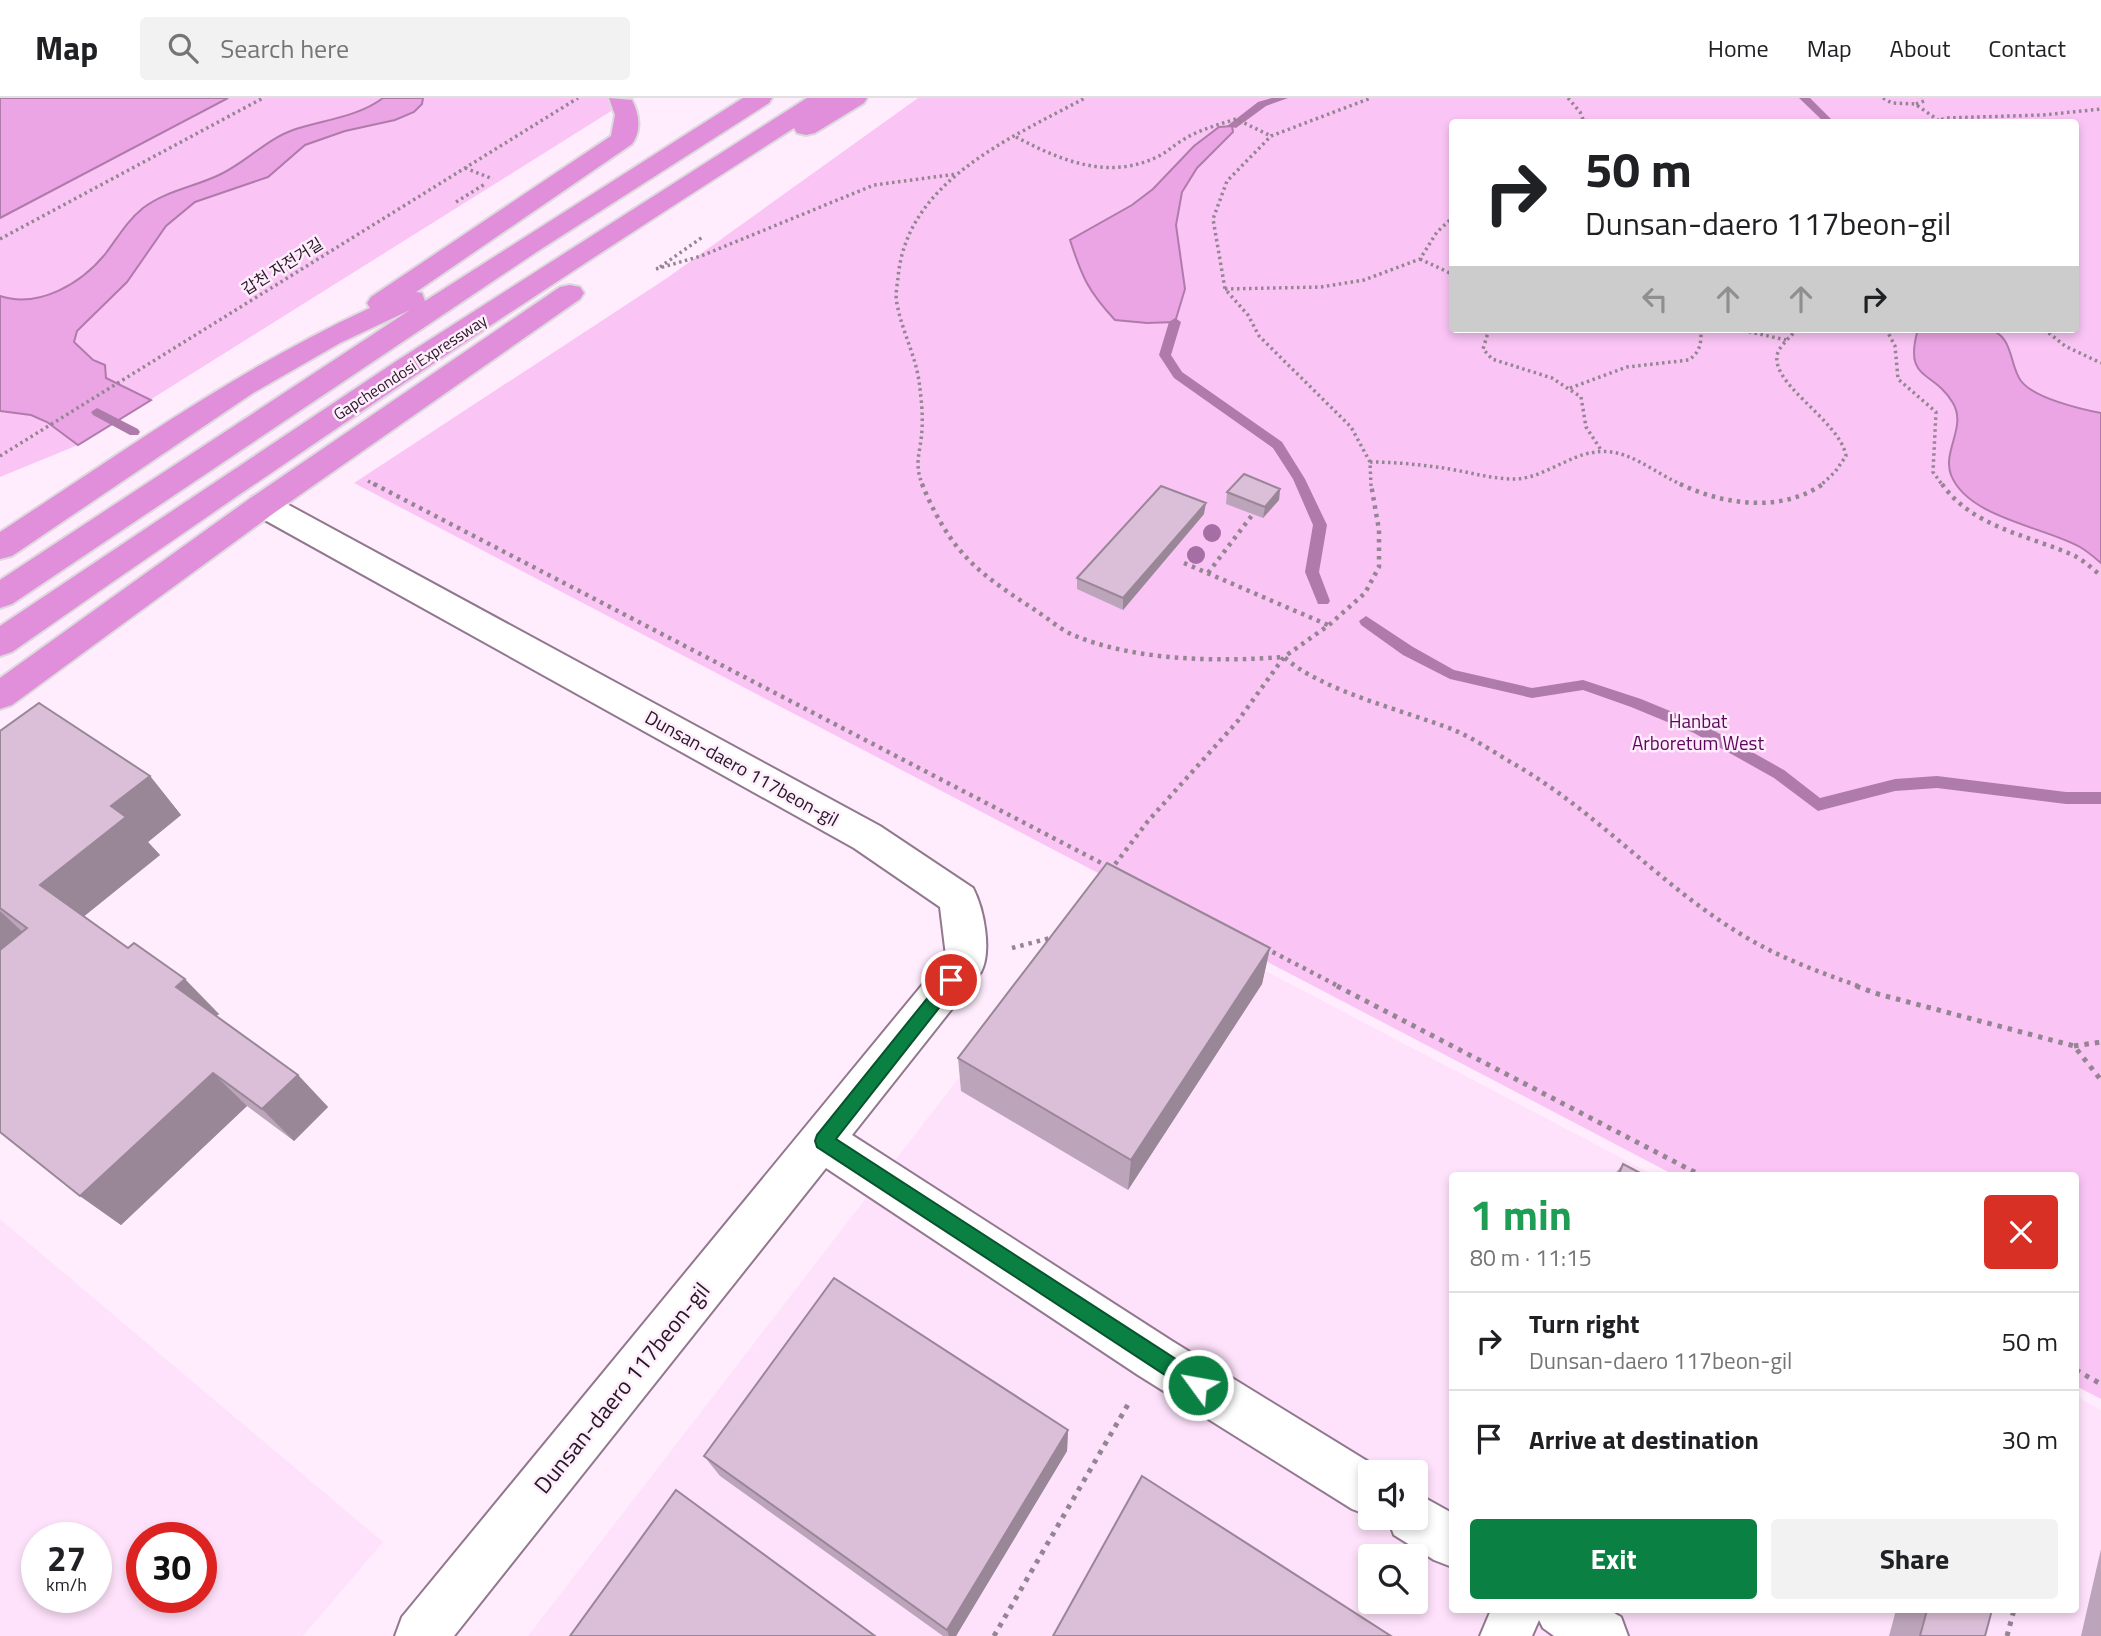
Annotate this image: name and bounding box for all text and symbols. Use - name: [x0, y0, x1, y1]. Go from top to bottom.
- search box: [140, 17, 630, 80]
- text: Map: [35, 23, 98, 73]
- icon: search: [164, 29, 202, 67]
- text: Search here: [220, 29, 349, 68]
- text: Home: [1708, 30, 1769, 66]
- text: Map: [1807, 30, 1852, 66]
- text: About: [1890, 30, 1950, 66]
- text: Contact: [1988, 30, 2066, 66]
- text: 50 m: [1585, 131, 1692, 206]
- icon: right: [1470, 147, 1561, 238]
- text: Dunsan-daero 117beon-gil: [1585, 199, 1951, 247]
- street label: 갑천 자전거길: [237, 231, 327, 301]
- icon: left: [1636, 280, 1674, 318]
- icon: ahead: [1709, 280, 1747, 318]
- icon: ahead: [1782, 280, 1820, 318]
- icon: right: [1855, 280, 1893, 318]
- street label: Gapcheondosi Expressway: [328, 308, 492, 426]
- street label: Dunsan-daero 117beon-gil: [640, 702, 844, 833]
- park label: Hanbat Arboretum West: [1632, 706, 1764, 757]
- pin: [921, 950, 981, 1010]
- icon: arrive: [932, 961, 970, 999]
- text: 1 min: [1470, 1182, 1572, 1246]
- button: close: [1984, 1195, 2058, 1269]
- text: 80 m · 11:15: [1470, 1240, 1592, 1275]
- street label: Dunsan-daero 117beon-gil: [525, 1274, 718, 1501]
- text: Turn right: [1529, 1304, 1640, 1343]
- icon: right: [1470, 1322, 1508, 1360]
- text: 50 m: [2001, 1322, 2058, 1361]
- text: Dunsan-daero 117beon-gil: [1529, 1343, 1792, 1378]
- position arrow: [1161, 1348, 1235, 1422]
- icon: arrive: [1470, 1420, 1508, 1458]
- text: Arrive at destination: [1529, 1420, 1759, 1459]
- text: 30 m: [2001, 1420, 2058, 1459]
- map controls: [1358, 1460, 1428, 1614]
- button: sound: [1358, 1460, 1428, 1530]
- button: Exit: [1470, 1519, 1757, 1599]
- button: Share: [1771, 1519, 2058, 1599]
- speed limit sign: 30: [126, 1522, 217, 1613]
- text: 27: [47, 1531, 86, 1585]
- button: search: [1358, 1544, 1428, 1614]
- text: km/h: [46, 1571, 87, 1598]

